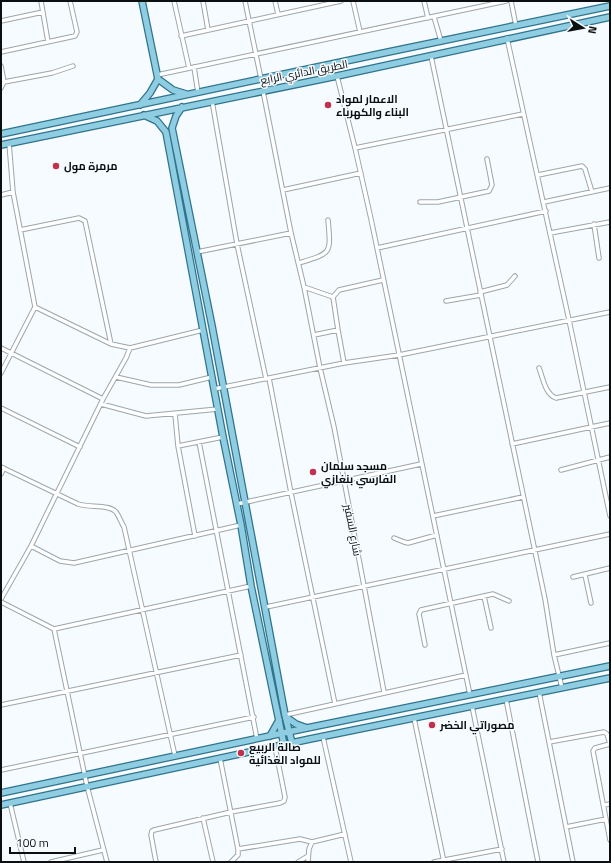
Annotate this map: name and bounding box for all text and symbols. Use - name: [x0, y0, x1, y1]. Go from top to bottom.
- north arrow: [563, 8, 603, 48]
- text: N: [584, 25, 601, 35]
- street label: الطريق الدائري الرابع: [259, 56, 349, 89]
- place label: الاعمار لمواد البناء والكهرباء: [336, 91, 409, 120]
- marker: الاعمار لمواد البناء والكهرباء: [323, 100, 333, 110]
- place label: مرمرة مول: [64, 158, 118, 174]
- marker: مرمرة مول: [51, 161, 61, 171]
- place label: مسجد سلمان الفارسي بنغازي: [321, 458, 397, 489]
- marker: مسجد سلمان الفارسي بنغازي: [308, 467, 318, 477]
- street label: شارع السفير: [340, 502, 366, 557]
- place label: مصوراتي الخضر: [439, 717, 514, 735]
- marker: مصوراتي الخضر: [427, 720, 437, 730]
- place label: صالة الربيع للمواد الغذائية: [249, 739, 321, 768]
- marker: صالة الربيع للمواد الغذائية: [236, 748, 246, 758]
- scale bar: [10, 829, 75, 855]
- text: 100 m: [16, 833, 49, 852]

